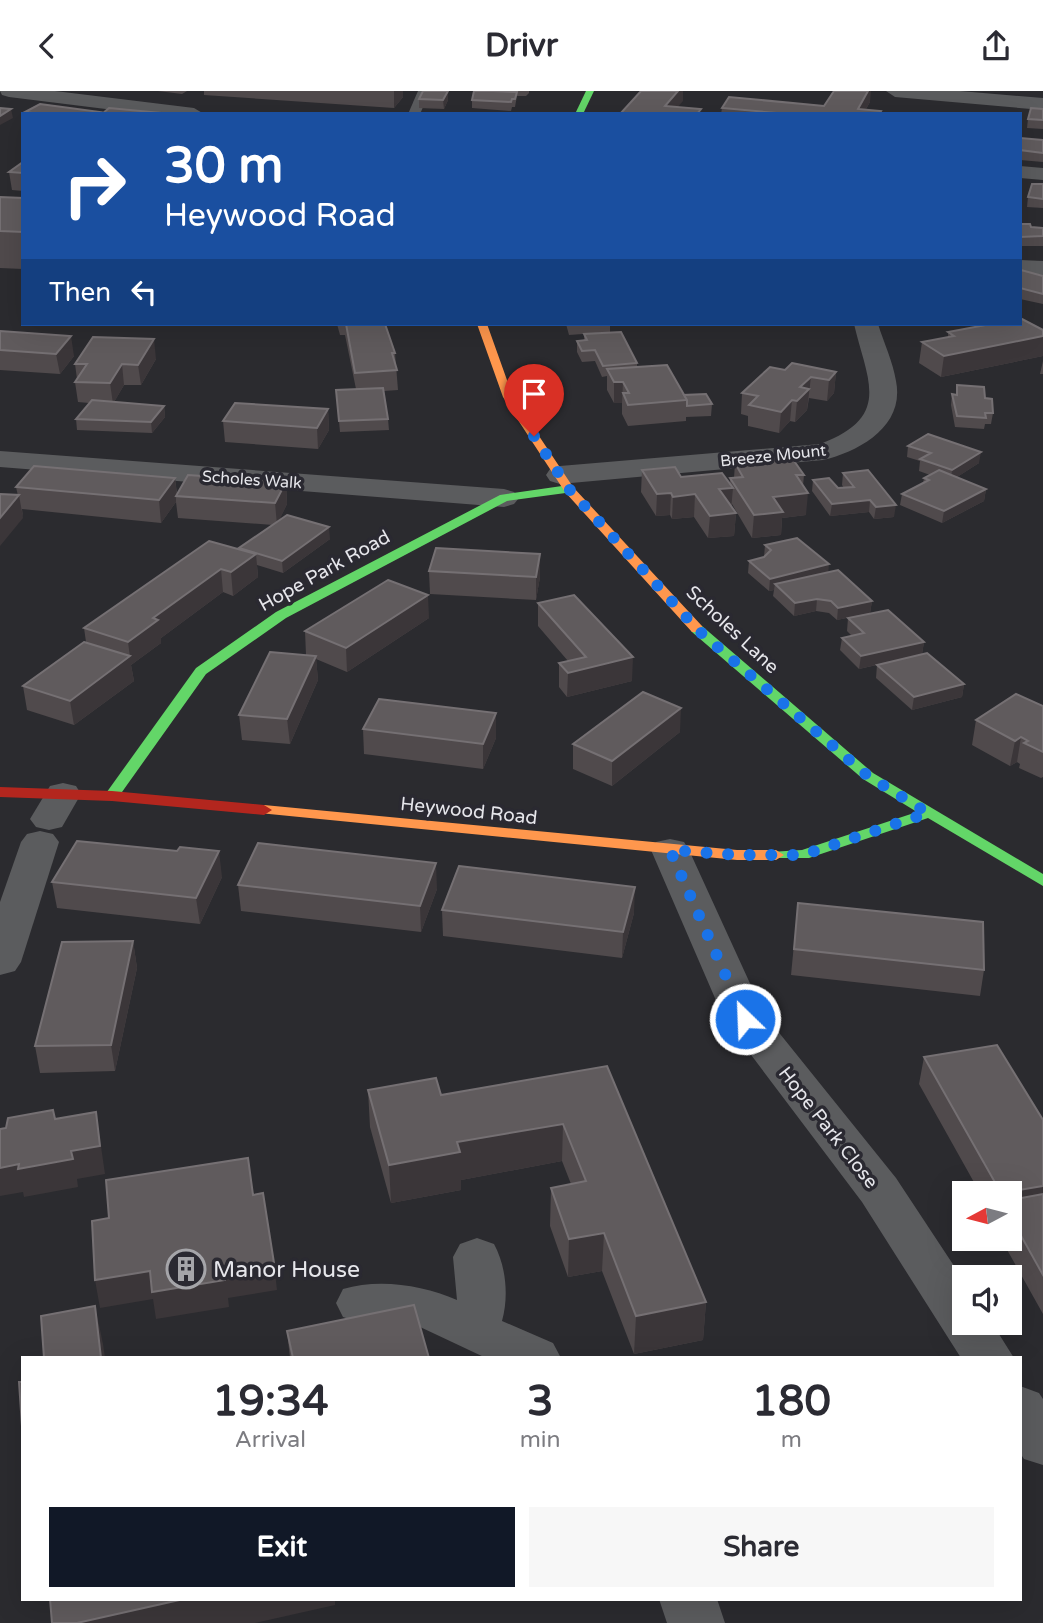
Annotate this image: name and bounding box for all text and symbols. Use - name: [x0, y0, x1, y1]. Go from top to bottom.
- icon: back: [28, 27, 66, 65]
- text: Drivr: [485, 27, 558, 65]
- icon: share: [977, 27, 1015, 65]
- text: 30 m: [164, 137, 283, 196]
- icon: right: [49, 140, 140, 231]
- text: Heywood Road: [164, 197, 396, 235]
- icon: left: [125, 273, 163, 311]
- text: Then: [49, 277, 111, 308]
- pin: [504, 364, 564, 436]
- icon: arrive: [515, 375, 553, 413]
- street label: Breeze Mount: [719, 440, 827, 472]
- street label: Scholes Walk: [201, 467, 303, 493]
- street label: Hope Park Road: [255, 526, 394, 616]
- street label: Scholes Lane: [682, 581, 783, 678]
- street label: Heywood Road: [399, 793, 538, 829]
- position arrow: [708, 982, 782, 1056]
- street label: Hope Park Close: [774, 1062, 883, 1193]
- north arrow: [952, 1181, 1022, 1251]
- map controls: [952, 1181, 1022, 1335]
- building icon: Manor House: [165, 1248, 207, 1290]
- place label: Manor House: [213, 1256, 360, 1284]
- button: sound: [952, 1265, 1022, 1335]
- text: 19:34: [212, 1376, 329, 1427]
- text: 3: [527, 1376, 553, 1427]
- text: 180: [752, 1376, 831, 1427]
- text: Arrival: [235, 1426, 306, 1454]
- text: min: [520, 1426, 561, 1454]
- text: m: [781, 1426, 802, 1454]
- button: Exit: [49, 1507, 515, 1587]
- button: Share: [529, 1507, 994, 1587]

